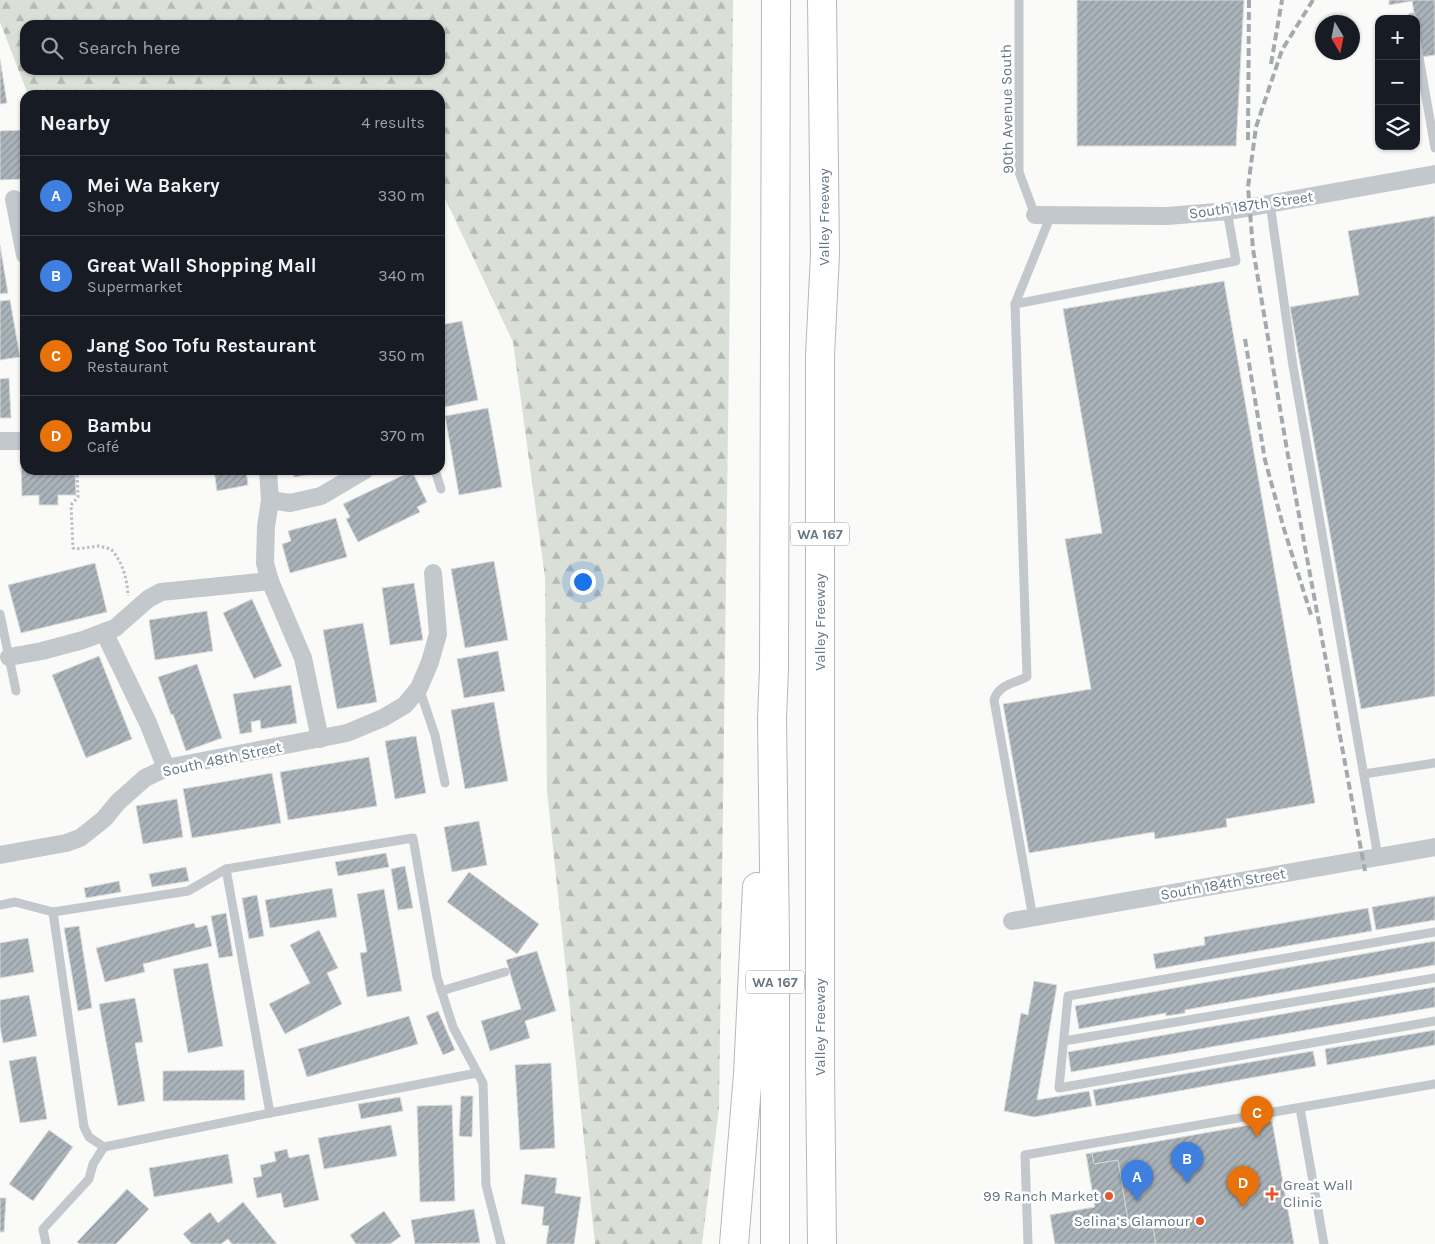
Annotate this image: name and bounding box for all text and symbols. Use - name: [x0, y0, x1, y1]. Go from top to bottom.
- north arrow: [1315, 15, 1360, 60]
- map controls: [1375, 15, 1420, 150]
- button: +: [1375, 15, 1420, 60]
- search box: [20, 20, 445, 75]
- icon: search: [38, 34, 66, 62]
- text: Search here: [78, 37, 180, 59]
- street label: 90th Avenue South: [997, 44, 1017, 174]
- button: −: [1375, 60, 1420, 105]
- button: layers: [1375, 105, 1420, 150]
- text: Nearby: [40, 111, 110, 135]
- text: 4 results: [361, 113, 425, 132]
- street label: Valley Freeway: [815, 168, 833, 266]
- text: Mei Wa Bakery: [87, 175, 220, 197]
- text: A: [51, 186, 61, 205]
- text: 330 m: [378, 186, 425, 205]
- street label: South 187th Street: [1188, 187, 1315, 223]
- text: Shop: [87, 197, 124, 216]
- text: Great Wall Shopping Mall: [87, 255, 317, 277]
- text: B: [51, 266, 61, 285]
- text: 340 m: [378, 266, 425, 285]
- text: Supermarket: [87, 277, 183, 296]
- text: Jang Soo Tofu Restaurant: [87, 335, 316, 357]
- text: C: [51, 346, 61, 365]
- text: 350 m: [378, 346, 425, 365]
- text: Restaurant: [87, 357, 168, 376]
- text: Bambu: [87, 415, 152, 437]
- text: D: [51, 426, 61, 445]
- text: 370 m: [380, 426, 425, 445]
- text: Café: [87, 437, 119, 456]
- road number: WA 167: [791, 522, 849, 546]
- your location: [570, 569, 596, 595]
- street label: Valley Freeway: [811, 573, 829, 671]
- street label: South 48th Street: [161, 737, 284, 780]
- street label: South 184th Street: [1159, 864, 1287, 904]
- road number: WA 167: [746, 970, 804, 994]
- street label: Valley Freeway: [811, 978, 829, 1076]
- pin: C: [1241, 1096, 1273, 1137]
- pin: B: [1171, 1142, 1203, 1183]
- pin: A: [1121, 1160, 1153, 1201]
- pin: D: [1227, 1166, 1259, 1207]
- place label: Great Wall Clinic: [1283, 1176, 1353, 1211]
- place label: 99 Ranch Market: [983, 1187, 1099, 1205]
- marker: Great Wall Clinic: [1265, 1187, 1279, 1201]
- marker: 99 Ranch Market: [1103, 1190, 1115, 1202]
- place label: Selina’s Glamour: [1074, 1212, 1191, 1230]
- marker: Selina’s Glamour: [1194, 1215, 1206, 1227]

